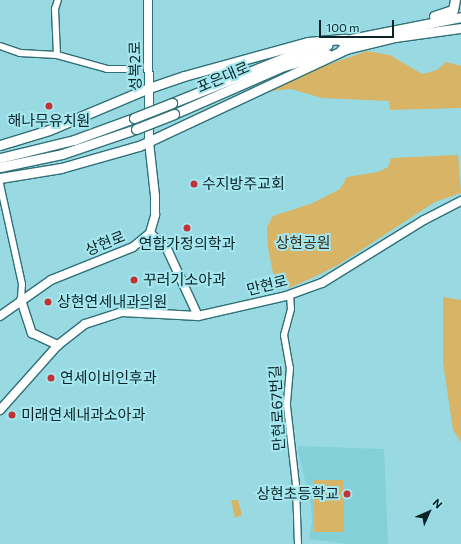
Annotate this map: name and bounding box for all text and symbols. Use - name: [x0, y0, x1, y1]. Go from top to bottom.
- scale bar: [321, 12, 396, 38]
- text: 100 m: [326, 20, 360, 34]
- street label: 성복2로: [126, 41, 144, 91]
- street label: 포은대로: [194, 58, 252, 96]
- marker: 해나무유치원: [44, 101, 54, 111]
- place label: 해나무유치원: [8, 112, 90, 130]
- place label: 수지방주교회: [202, 175, 285, 193]
- marker: 수지방주교회: [189, 179, 199, 189]
- marker: 연합가정의학과: [181, 222, 193, 234]
- street label: 상현로: [82, 227, 128, 259]
- park label: 상현공원: [275, 234, 331, 252]
- place label: 연합가정의학과: [139, 235, 235, 253]
- place label: 꾸러기소아과: [143, 271, 226, 289]
- street label: 만현로: [245, 271, 289, 299]
- marker: 꾸러기소아과: [128, 274, 140, 286]
- place label: 상현연세내과의원: [57, 293, 167, 311]
- marker: 상현연세내과의원: [42, 296, 54, 308]
- street label: 만현로67번길: [266, 365, 288, 451]
- place label: 연세이비인후과: [60, 369, 157, 387]
- marker: 연세이비인후과: [45, 372, 57, 384]
- place label: 미래연세내과소아과: [21, 406, 145, 424]
- marker: 미래연세내과소아과: [6, 409, 18, 421]
- place label: 상현초등학교: [256, 485, 339, 503]
- marker: 상현초등학교: [342, 489, 352, 499]
- north arrow: [409, 492, 449, 532]
- text: N: [430, 496, 445, 511]

